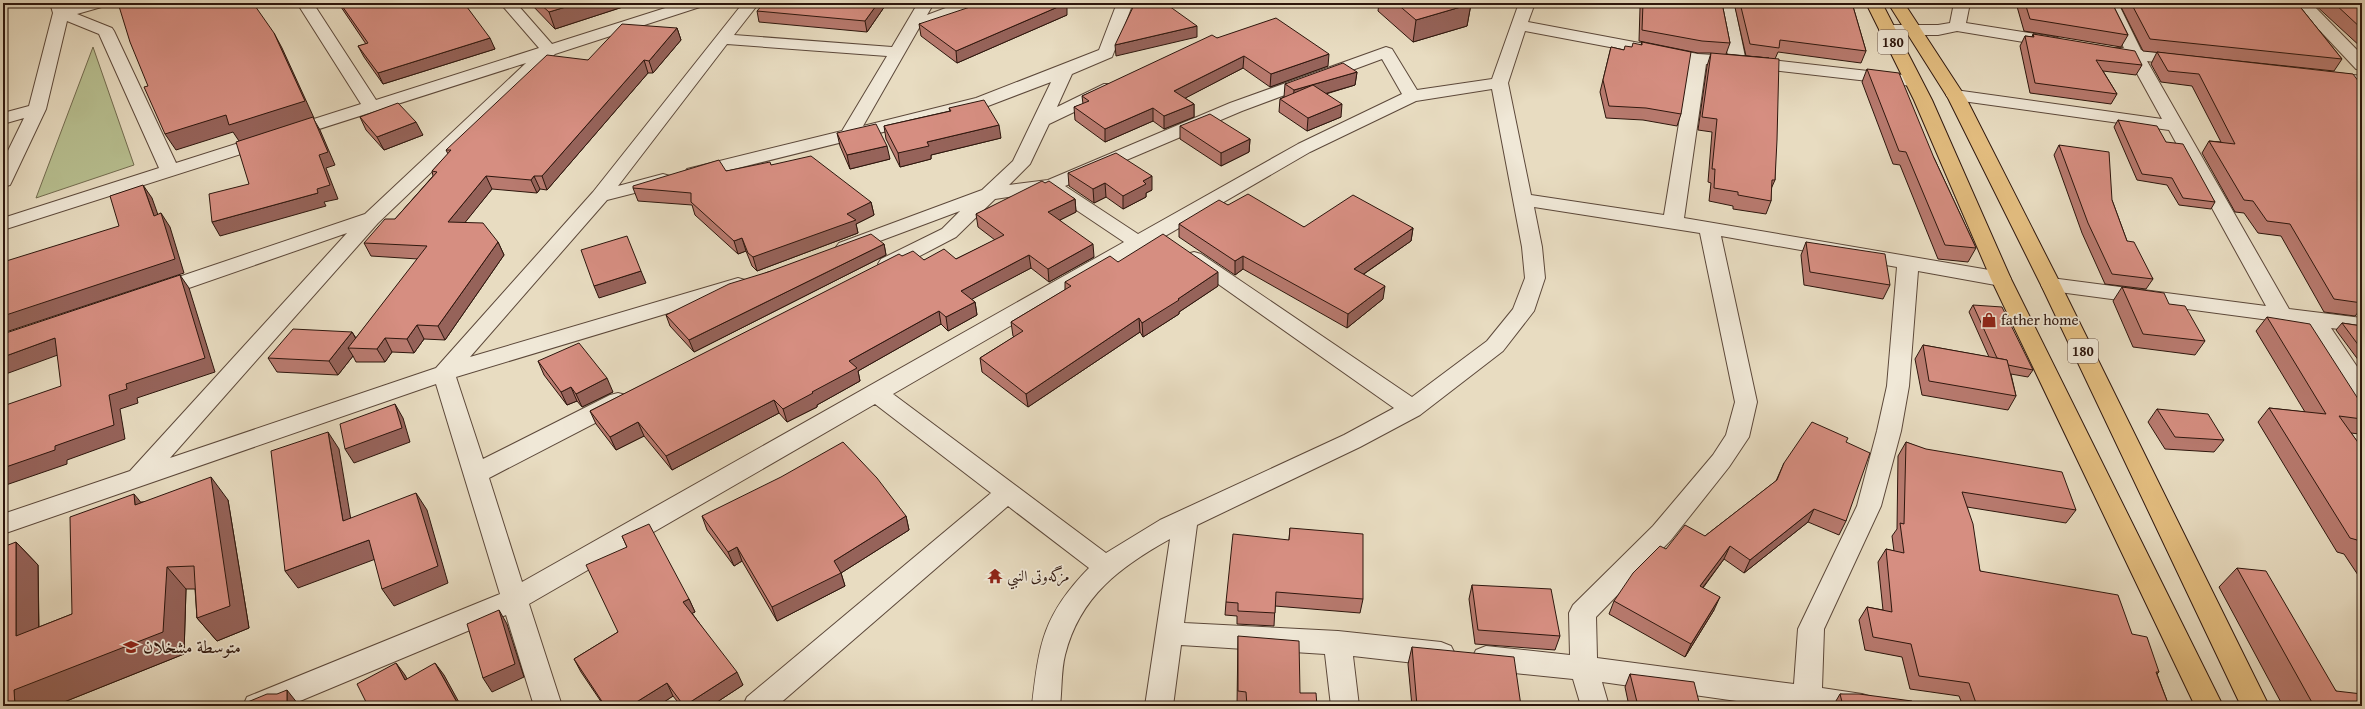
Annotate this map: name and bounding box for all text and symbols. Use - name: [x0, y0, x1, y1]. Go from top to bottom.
- road number: 180: [1878, 30, 1908, 54]
- place label: father home: [2001, 309, 2079, 330]
- shop icon: father home: [1980, 311, 1998, 329]
- road number: 180: [2068, 339, 2098, 363]
- place label: مزگەوتی النبي: [1007, 565, 1069, 590]
- temple icon: مزگەوتی النبي: [986, 567, 1004, 585]
- place label: متوسطة مشخلان: [143, 633, 241, 660]
- school or university icon: متوسطة مشخلان: [122, 638, 140, 656]

